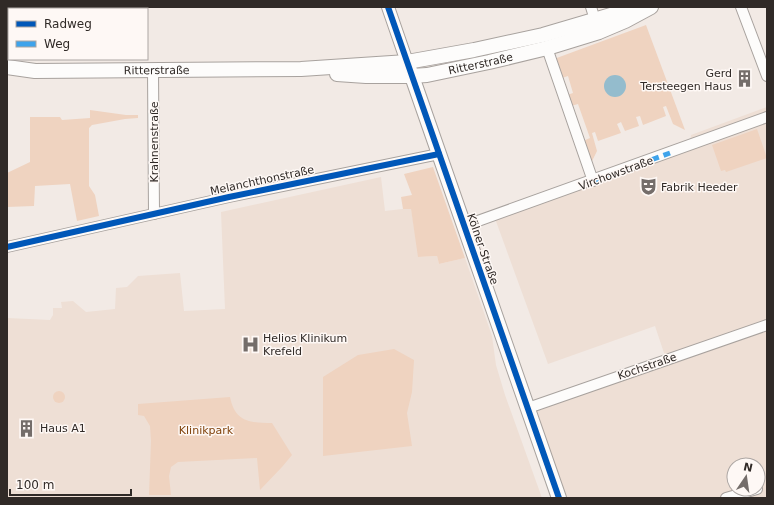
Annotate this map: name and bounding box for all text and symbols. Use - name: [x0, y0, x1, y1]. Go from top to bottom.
- legend: [8, 8, 148, 60]
- text: Radweg: [44, 17, 92, 31]
- text: Weg: [44, 37, 70, 51]
- street label: Ritterstraße: [447, 50, 515, 77]
- street label: Ritterstraße: [124, 64, 190, 77]
- place label: Gerd Tersteegen Haus: [639, 67, 732, 93]
- building icon: Gerd Tersteegen Haus: [735, 69, 755, 89]
- street label: Krahnenstraße: [148, 101, 161, 183]
- street label: Virchowstraße: [577, 154, 655, 193]
- street label: Melanchthonstraße: [209, 163, 316, 198]
- theatre icon: Fabrik Heeder: [638, 177, 658, 197]
- place label: Fabrik Heeder: [661, 181, 738, 194]
- street label: Kölner Straße: [464, 212, 501, 287]
- place label: Helios Klinikum Krefeld: [263, 332, 347, 358]
- hospital icon: Helios Klinikum Krefeld: [240, 334, 260, 354]
- street label: Kochstraße: [616, 350, 679, 383]
- building icon: Haus A1: [17, 418, 37, 438]
- place label: Haus A1: [40, 422, 86, 435]
- park label: Klinikpark: [179, 424, 234, 437]
- north arrow: [726, 457, 766, 497]
- text: N: [742, 460, 754, 475]
- scale bar: [10, 471, 131, 497]
- text: 100 m: [16, 478, 54, 492]

